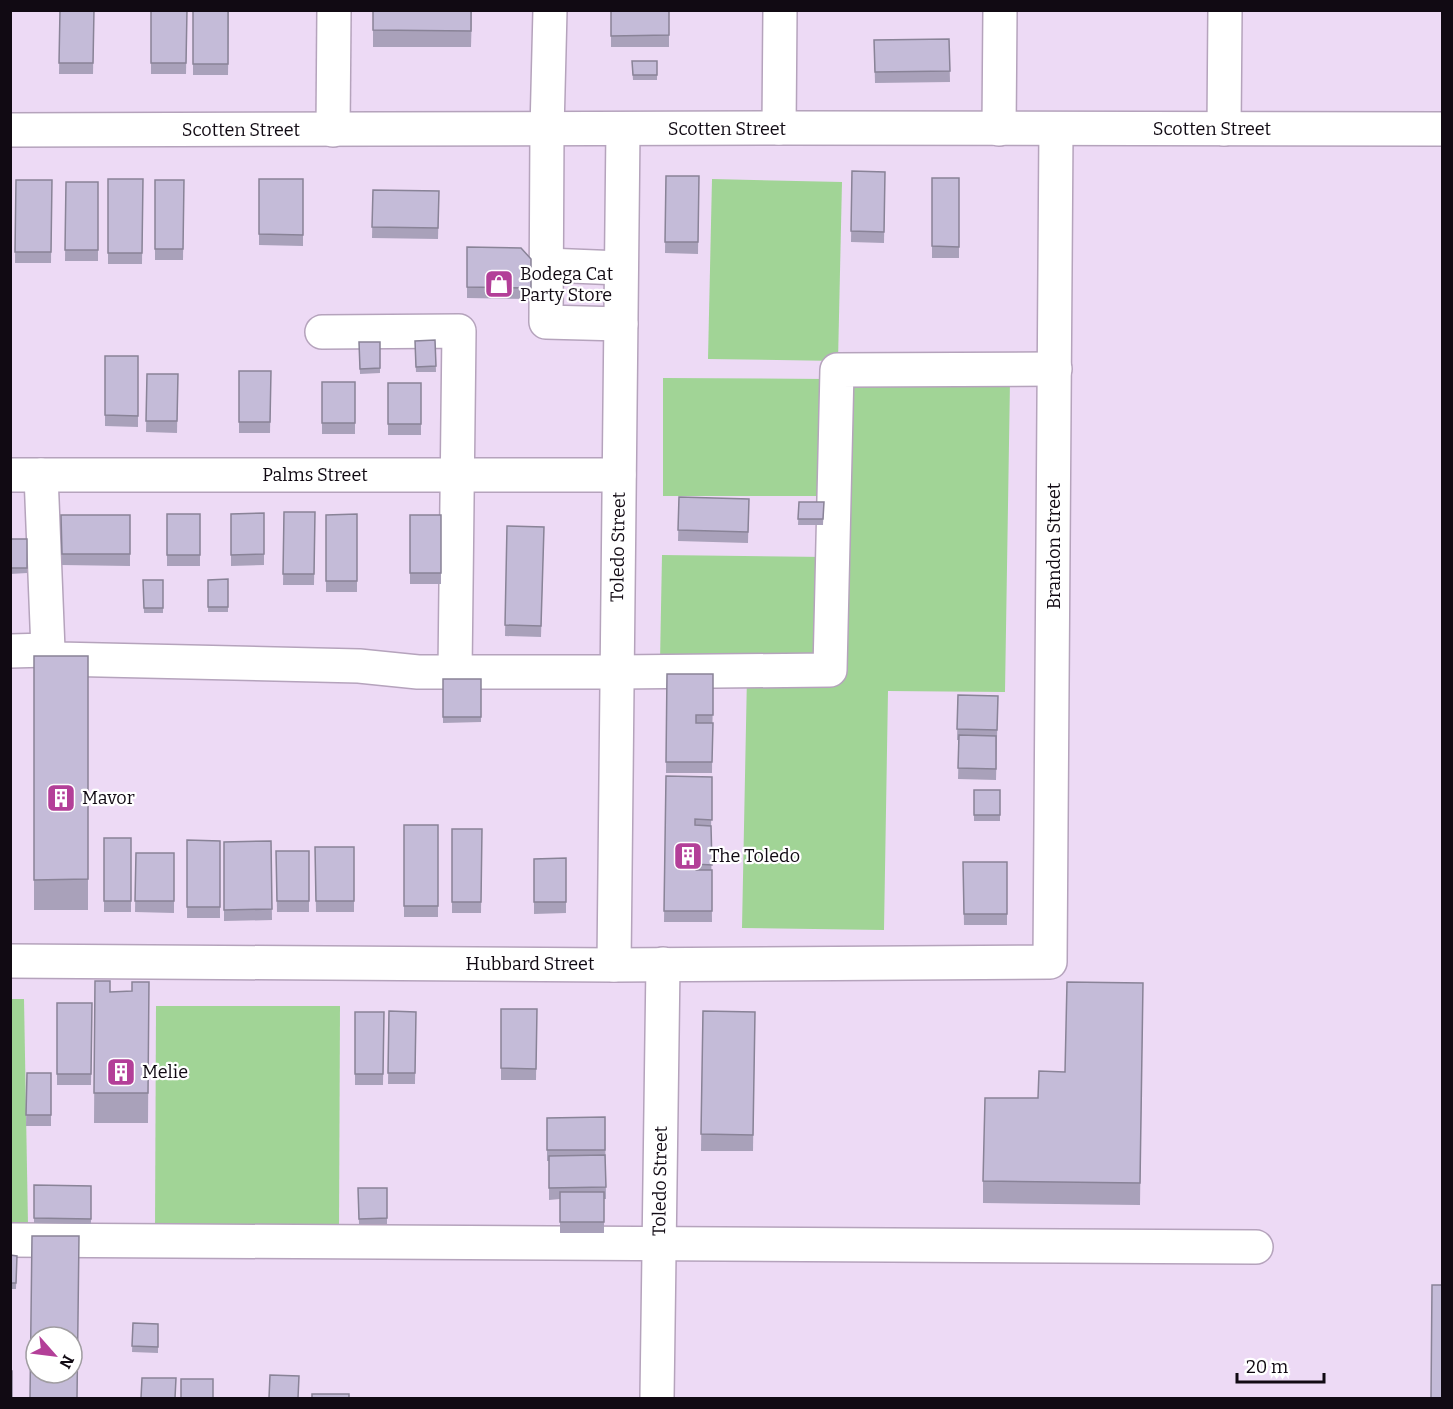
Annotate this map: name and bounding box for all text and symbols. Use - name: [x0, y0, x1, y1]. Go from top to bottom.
- street label: Scotten Street: [668, 118, 787, 140]
- street label: Scotten Street: [1153, 118, 1272, 140]
- street label: Scotten Street: [182, 119, 301, 141]
- place label: Bodega Cat Party Store: [520, 263, 614, 306]
- shop icon: Bodega Cat Party Store: [483, 268, 515, 300]
- street label: Palms Street: [262, 464, 368, 486]
- street label: Brandon Street: [1043, 482, 1065, 609]
- street label: Toledo Street: [606, 491, 630, 602]
- building icon: Mavor: [45, 782, 77, 814]
- place label: Mavor: [82, 787, 135, 809]
- building icon: The Toledo: [672, 840, 704, 872]
- place label: The Toledo: [709, 845, 800, 867]
- street label: Hubbard Street: [466, 953, 595, 975]
- building icon: Melie: [105, 1056, 137, 1088]
- place label: Melie: [142, 1061, 188, 1083]
- street label: Toledo Street: [648, 1125, 672, 1236]
- north arrow: [24, 1325, 84, 1385]
- scale bar: [1237, 1346, 1324, 1384]
- text: N: [56, 1352, 78, 1372]
- text: 20 m: [1246, 1356, 1288, 1378]

